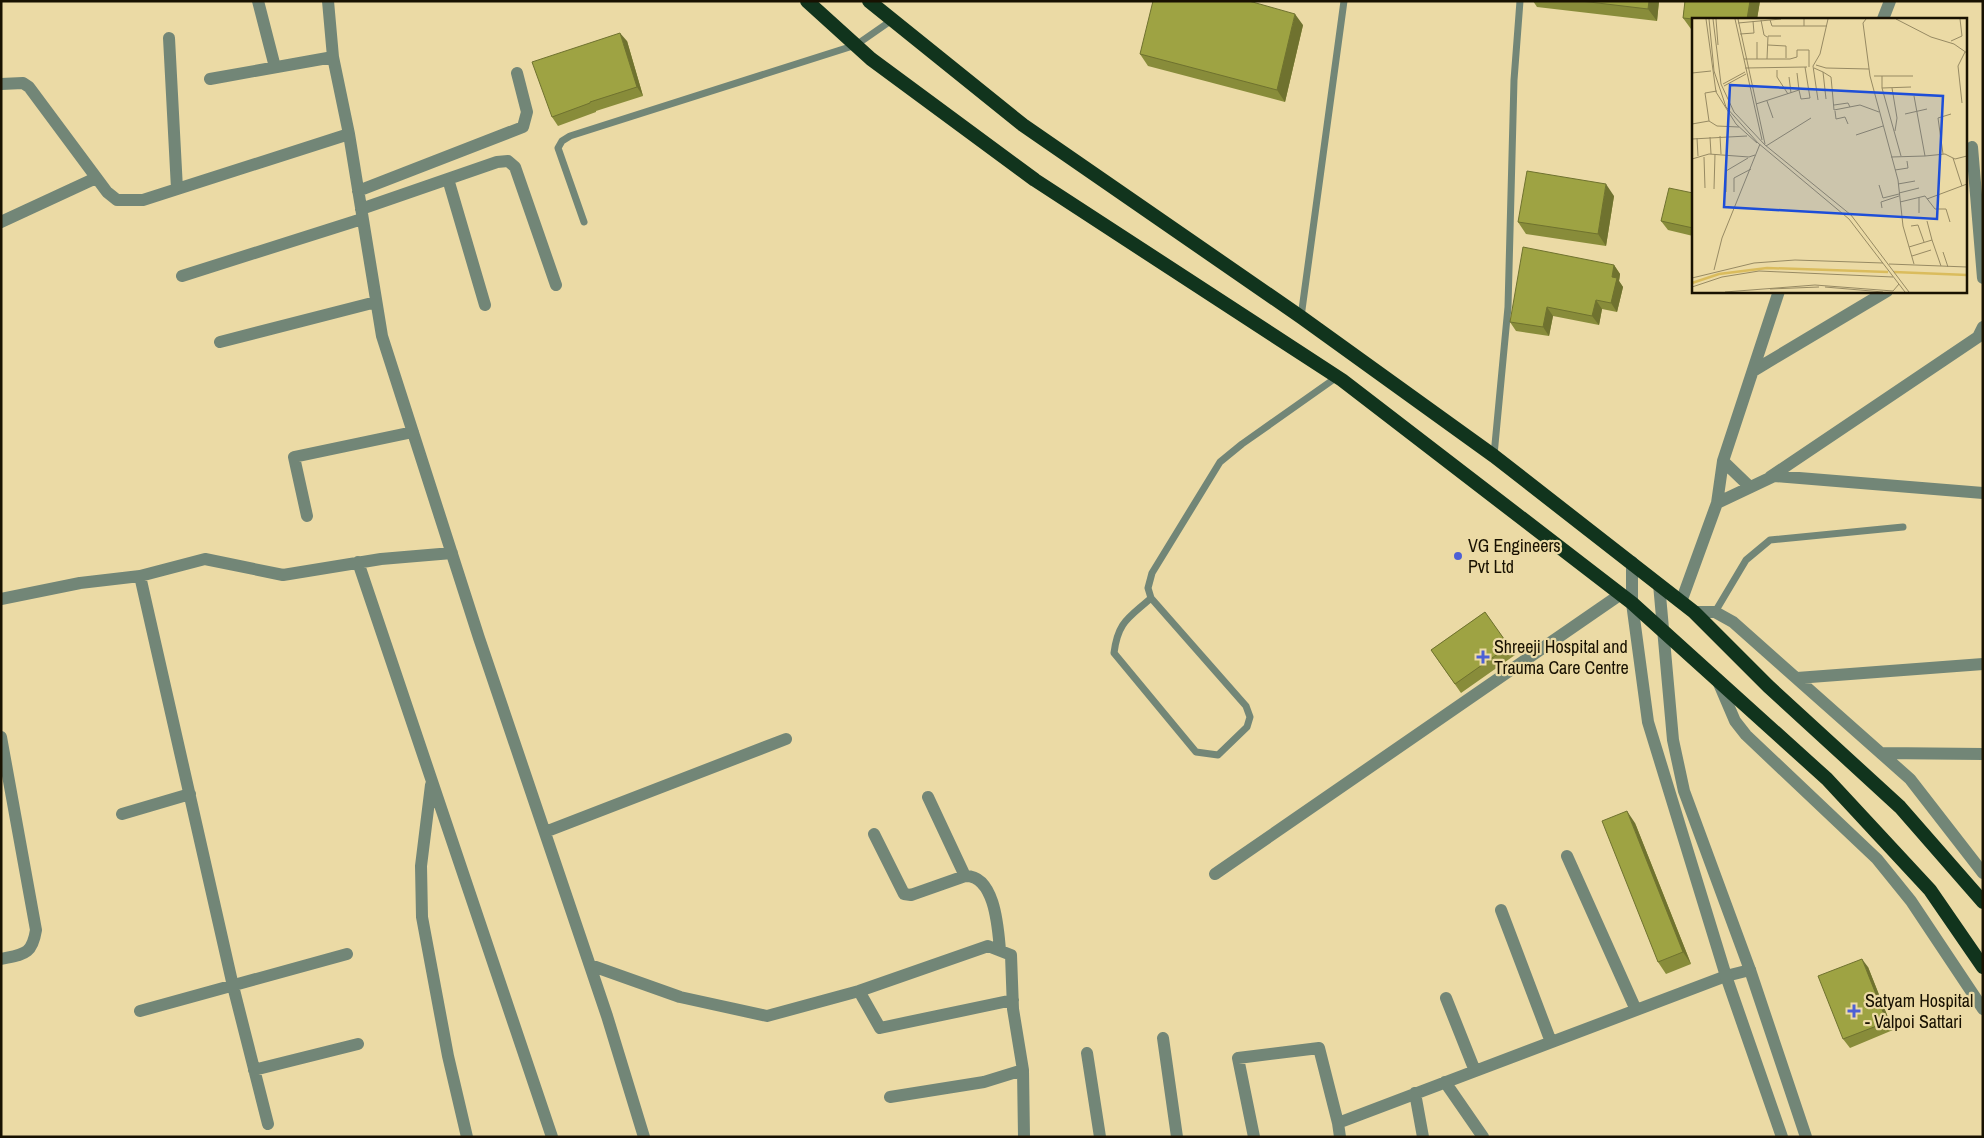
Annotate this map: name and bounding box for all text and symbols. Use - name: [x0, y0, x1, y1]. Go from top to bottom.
- inset map: [1692, 18, 1966, 292]
- place label: VG Engineers Pvt Ltd: [1468, 533, 1561, 579]
- marker: VG Engineers Pvt Ltd: [1452, 550, 1464, 562]
- place label: Shreeji Hospital and Trauma Care Centre: [1494, 634, 1629, 680]
- marker: Shreeji Hospital and Trauma Care Centre: [1476, 650, 1490, 664]
- place label: Satyam Hospital - Valpoi Sattari: [1865, 988, 1973, 1034]
- marker: Satyam Hospital - Valpoi Sattari: [1847, 1004, 1861, 1018]

